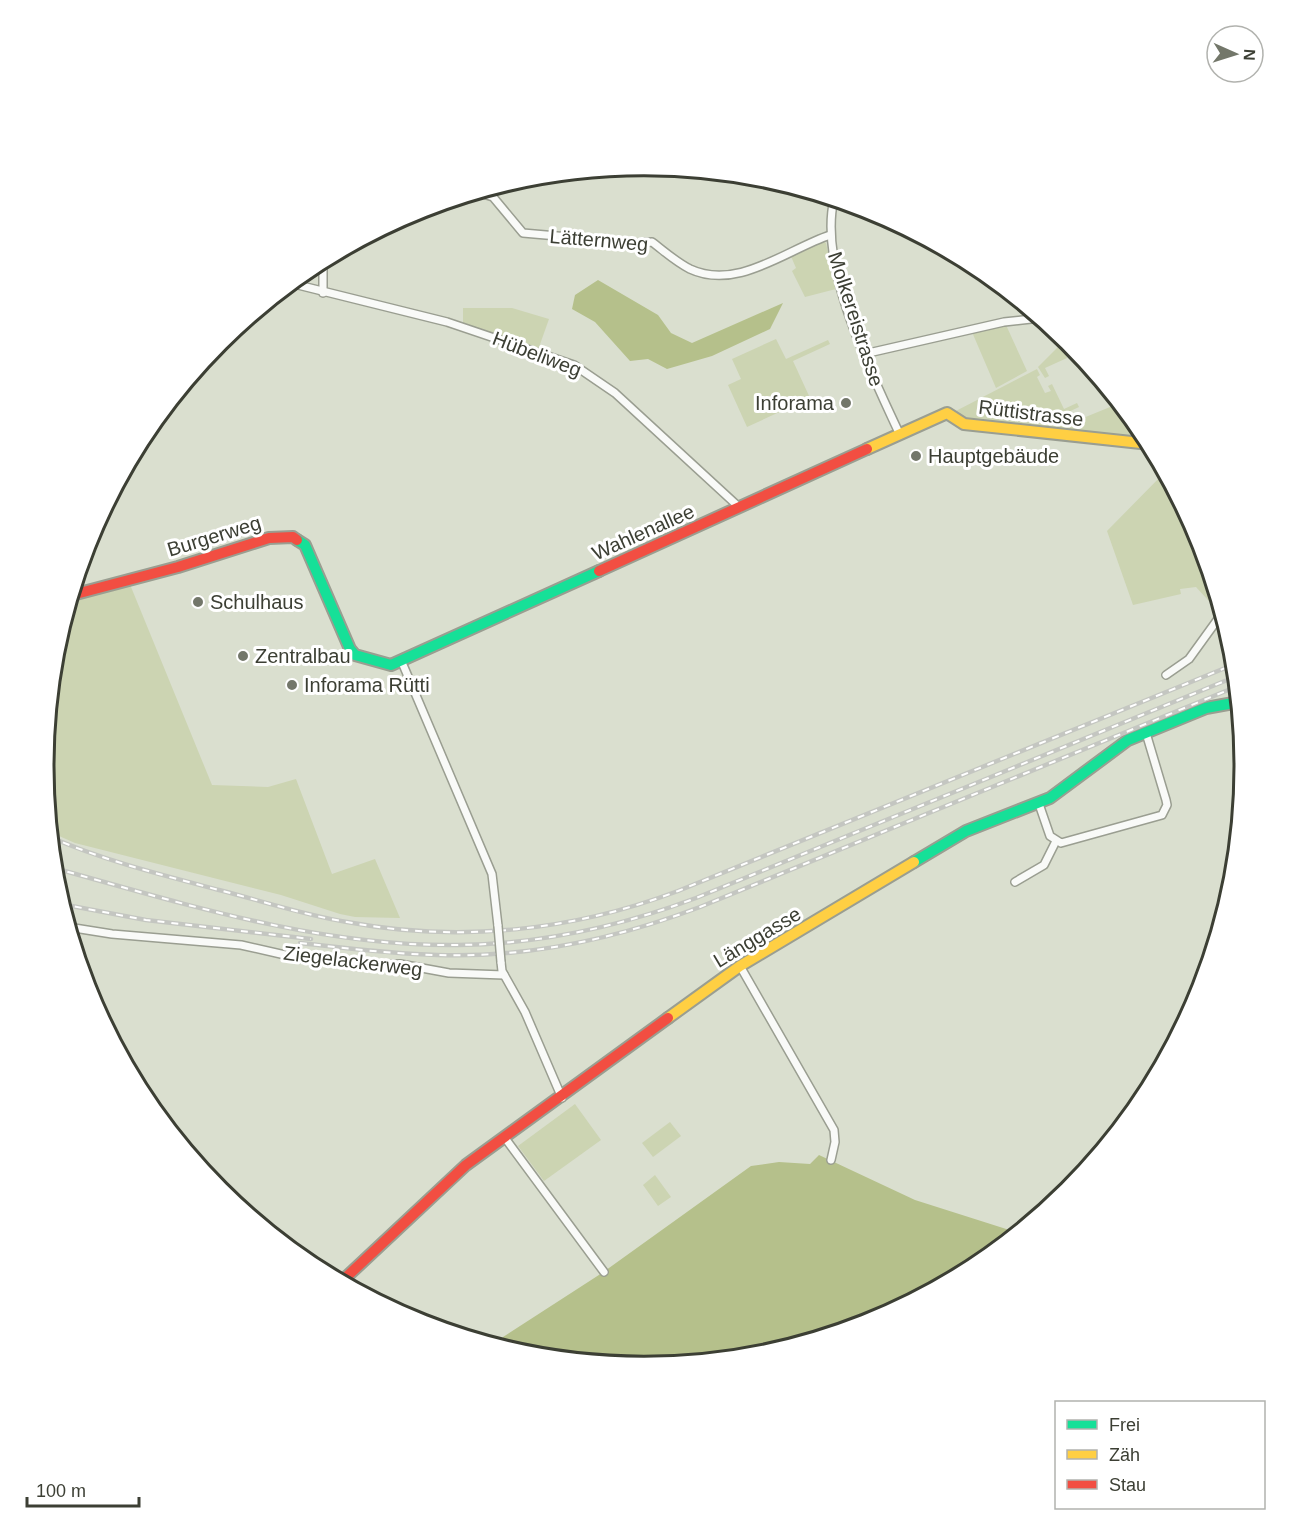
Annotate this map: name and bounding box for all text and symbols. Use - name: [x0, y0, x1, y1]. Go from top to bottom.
- north arrow: [1205, 24, 1265, 84]
- text: N: [1241, 49, 1258, 61]
- street label: Lätternweg: [549, 225, 649, 255]
- street label: Molkereistrasse: [824, 249, 888, 389]
- street label: Hübeliweg: [489, 327, 585, 381]
- place label: Inforama: [755, 392, 835, 414]
- marker: Inforama: [839, 396, 853, 410]
- street label: Rüttistrasse: [977, 396, 1085, 430]
- place label: Hauptgebäude: [928, 445, 1059, 467]
- marker: Hauptgebäude: [909, 449, 923, 463]
- street label: Wahlenallee: [589, 500, 697, 564]
- street label: Burgerweg: [165, 511, 263, 561]
- place label: Schulhaus: [210, 591, 303, 613]
- marker: Schulhaus: [191, 595, 205, 609]
- place label: Zentralbau: [255, 645, 351, 667]
- marker: Zentralbau: [236, 649, 250, 663]
- place label: Inforama Rütti: [304, 674, 430, 696]
- marker: Inforama Rütti: [285, 678, 299, 692]
- street label: Länggasse: [709, 902, 805, 972]
- street label: Ziegelackerweg: [282, 942, 424, 980]
- legend: [1055, 1401, 1265, 1509]
- text: Frei: [1109, 1415, 1140, 1435]
- text: Zäh: [1109, 1445, 1140, 1465]
- scale bar: [27, 1470, 140, 1508]
- text: Stau: [1109, 1475, 1146, 1495]
- text: 100 m: [36, 1481, 86, 1501]

